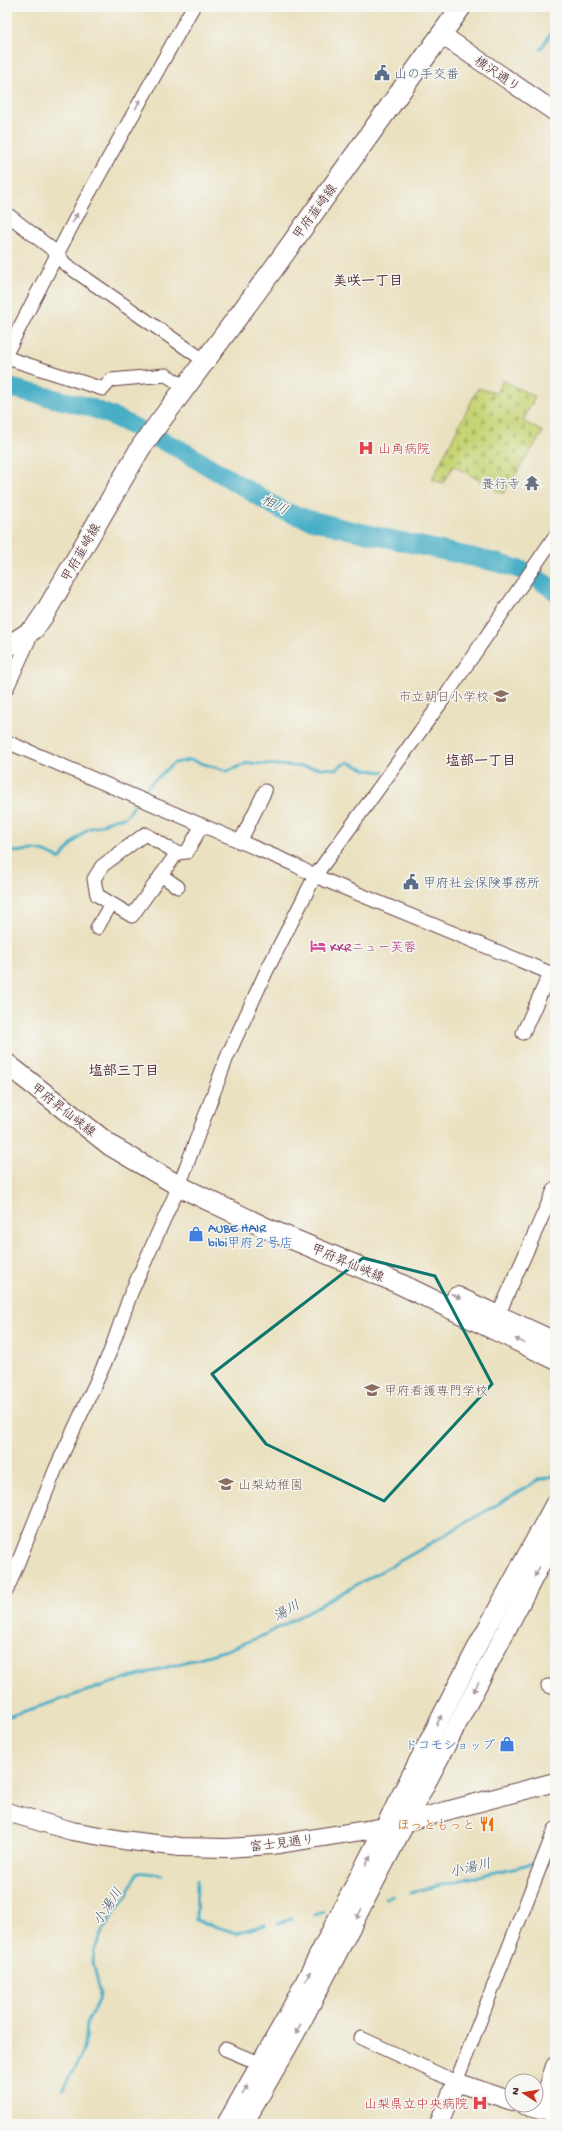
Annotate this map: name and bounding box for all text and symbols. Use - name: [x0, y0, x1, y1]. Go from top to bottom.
- street label: 横沢通り: [471, 53, 523, 96]
- public building icon: 山の手交番: [373, 64, 391, 82]
- place label: 山の手交番: [394, 68, 459, 83]
- one-way arrow: [135, 98, 141, 110]
- street label: 甲府韮崎線: [290, 180, 342, 243]
- one-way arrow: [72, 212, 79, 224]
- district label: 美咲一丁目: [333, 274, 403, 291]
- hospital icon: 山角病院: [357, 439, 375, 457]
- place label: 山角病院: [378, 443, 430, 458]
- temple icon: 養行寺: [523, 474, 541, 492]
- place label: 養行寺: [481, 477, 520, 493]
- water label: 相川: [258, 491, 291, 520]
- street label: 甲府韮崎線: [59, 520, 105, 585]
- school or university icon: 市立朝日小学校: [492, 687, 510, 705]
- place label: 市立朝日小学校: [398, 690, 489, 706]
- district label: 塩部一丁目: [446, 754, 516, 771]
- public building icon: 甲府社会保険事務所: [402, 873, 420, 891]
- place label: 甲府社会保険事務所: [423, 876, 540, 892]
- hotel icon: KKRニュー芙蓉: [309, 937, 327, 955]
- place label: KKRニュー芙蓉: [330, 941, 416, 956]
- district label: 塩部三丁目: [89, 1064, 159, 1081]
- street label: 甲府昇仙峡線: [27, 1080, 99, 1142]
- place label: AUBE HAIR bibi甲府２号店: [208, 1222, 292, 1252]
- shop icon: AUBE HAIR bibi甲府２号店: [187, 1225, 205, 1243]
- street label: 甲府昇仙峡線: [308, 1241, 387, 1287]
- one-way arrow: [451, 1293, 462, 1299]
- one-way arrow: [514, 1338, 526, 1344]
- school or university icon: 甲府看護専門学校: [363, 1381, 381, 1399]
- place label: 甲府看護専門学校: [384, 1384, 488, 1400]
- school or university icon: 山梨幼稚園: [217, 1475, 235, 1493]
- place label: 山梨幼稚園: [238, 1478, 303, 1494]
- one-way arrow: [533, 1566, 540, 1577]
- water label: 湯川: [271, 1598, 304, 1626]
- one-way arrow: [473, 1681, 479, 1692]
- one-way arrow: [436, 1714, 442, 1726]
- shop icon: ドコモショップ: [498, 1735, 516, 1753]
- place label: ドコモショップ: [405, 1739, 495, 1754]
- restaurant icon: ほっともっと: [478, 1815, 496, 1833]
- place label: ほっともっと: [397, 1819, 475, 1834]
- street label: 富士見通り: [249, 1832, 315, 1856]
- one-way arrow: [365, 1855, 371, 1867]
- water label: 小湯川: [448, 1856, 493, 1882]
- water label: 小湯川: [91, 1885, 128, 1930]
- one-way arrow: [355, 1908, 362, 1920]
- one-way arrow: [304, 1971, 311, 1982]
- one-way arrow: [294, 2023, 301, 2035]
- north arrow: [504, 2073, 544, 2113]
- one-way arrow: [241, 2084, 248, 2096]
- text: N: [510, 2087, 523, 2096]
- hospital icon: 山梨県立中央病院: [471, 2094, 489, 2112]
- place label: 山梨県立中央病院: [364, 2097, 468, 2113]

